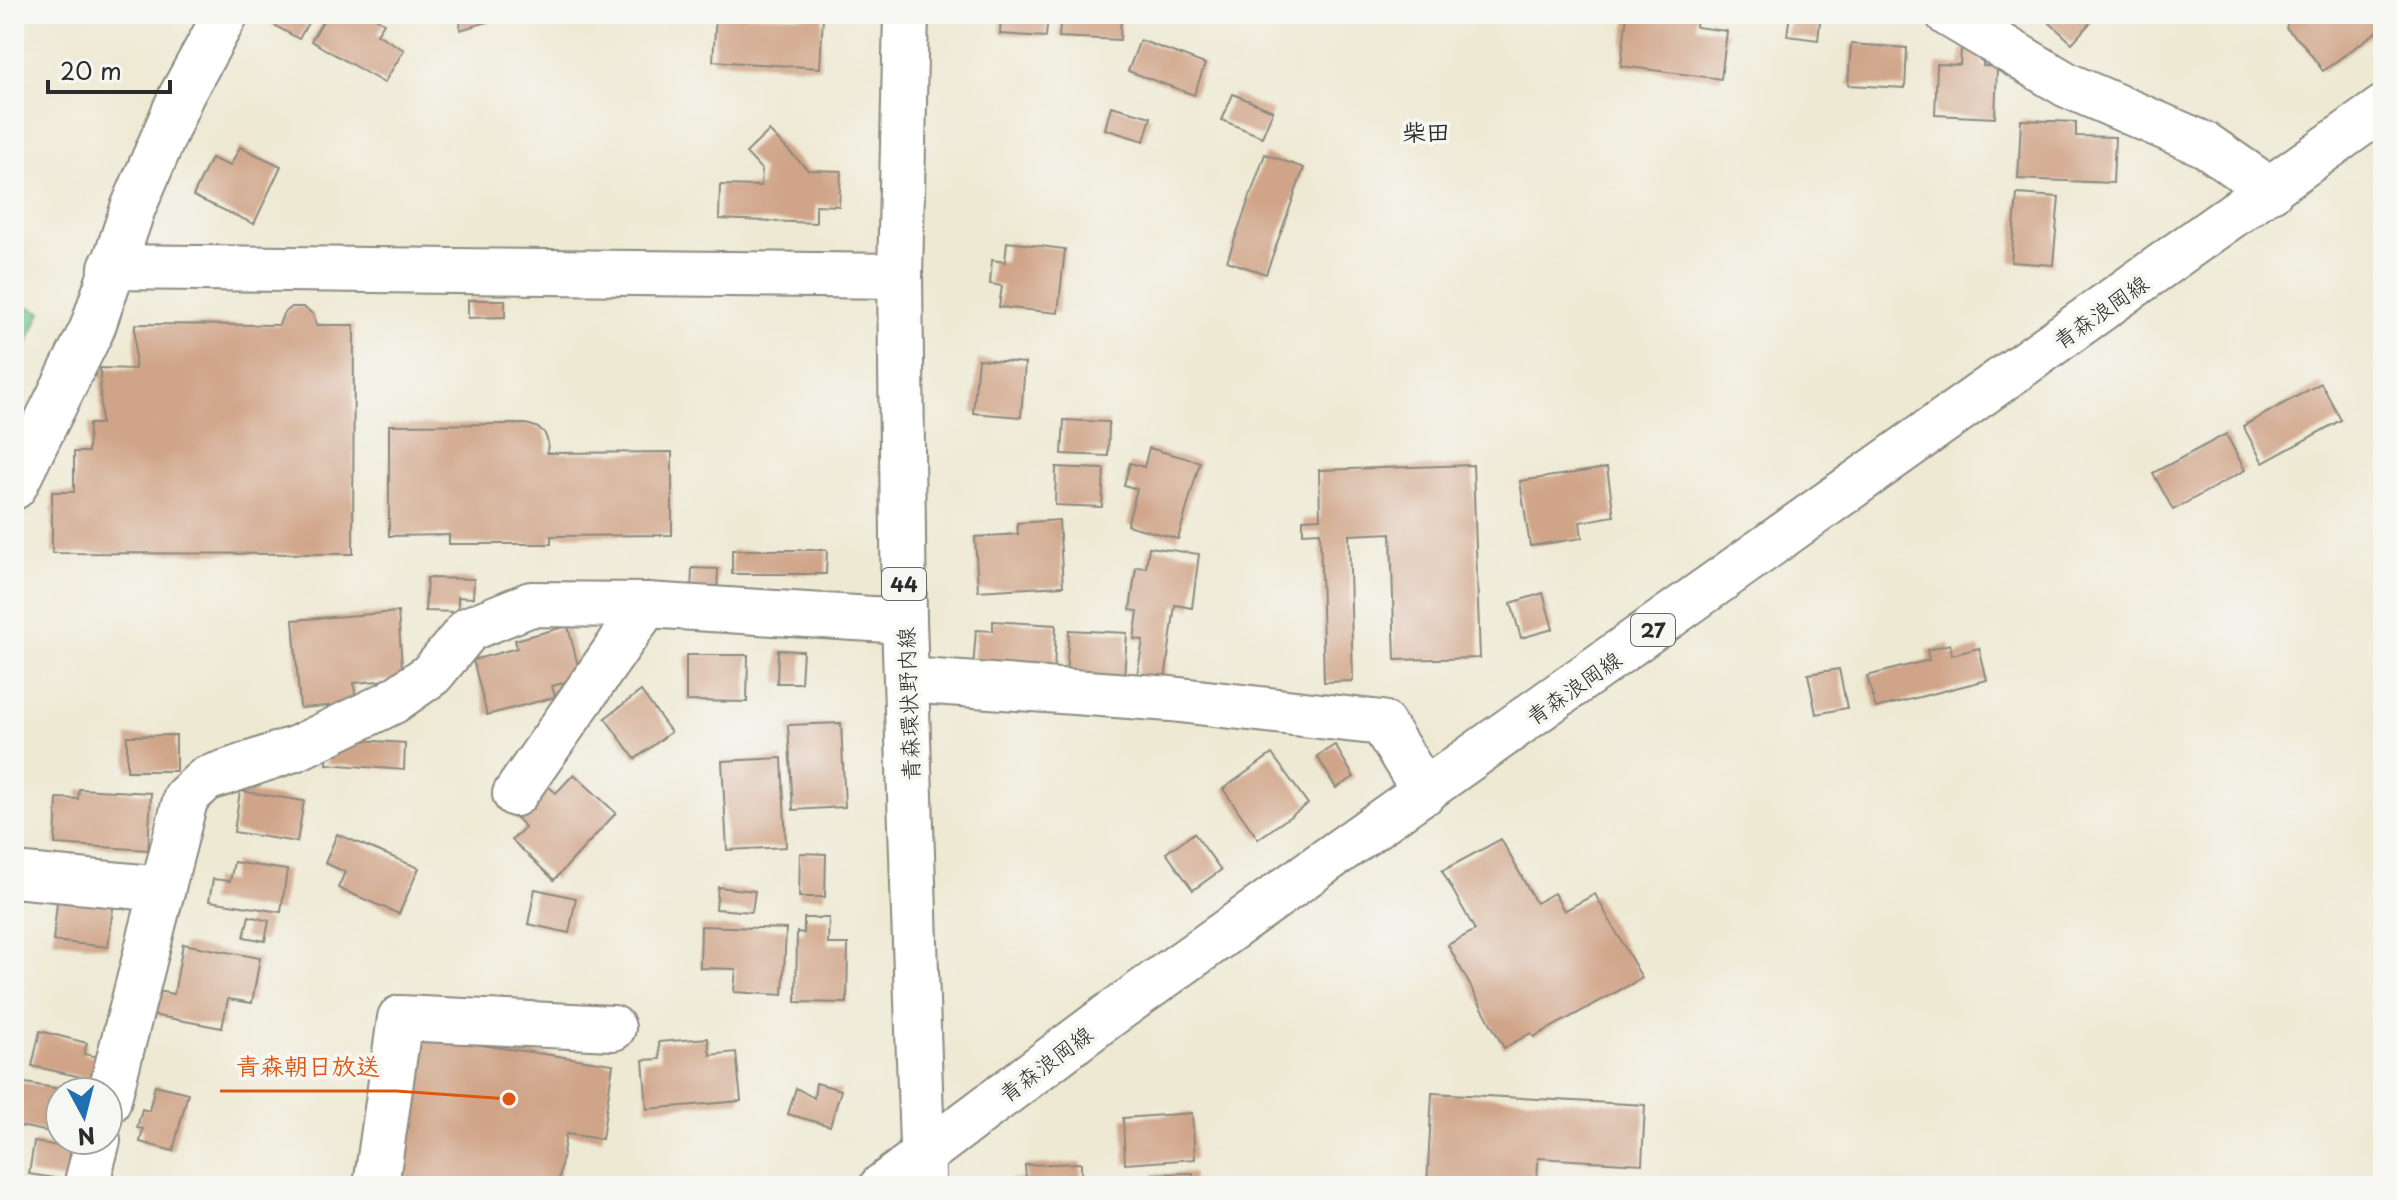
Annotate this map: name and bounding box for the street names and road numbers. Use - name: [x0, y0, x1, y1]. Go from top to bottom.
- street label: 青森浪岡線: [2045, 266, 2155, 356]
- road number: 44: [882, 568, 926, 600]
- road number: 27: [1631, 614, 1675, 646]
- street label: 青森環状野内線: [888, 626, 926, 782]
- street label: 青森浪岡線: [1518, 642, 1628, 732]
- street label: 青森浪岡線: [991, 1017, 1099, 1109]

